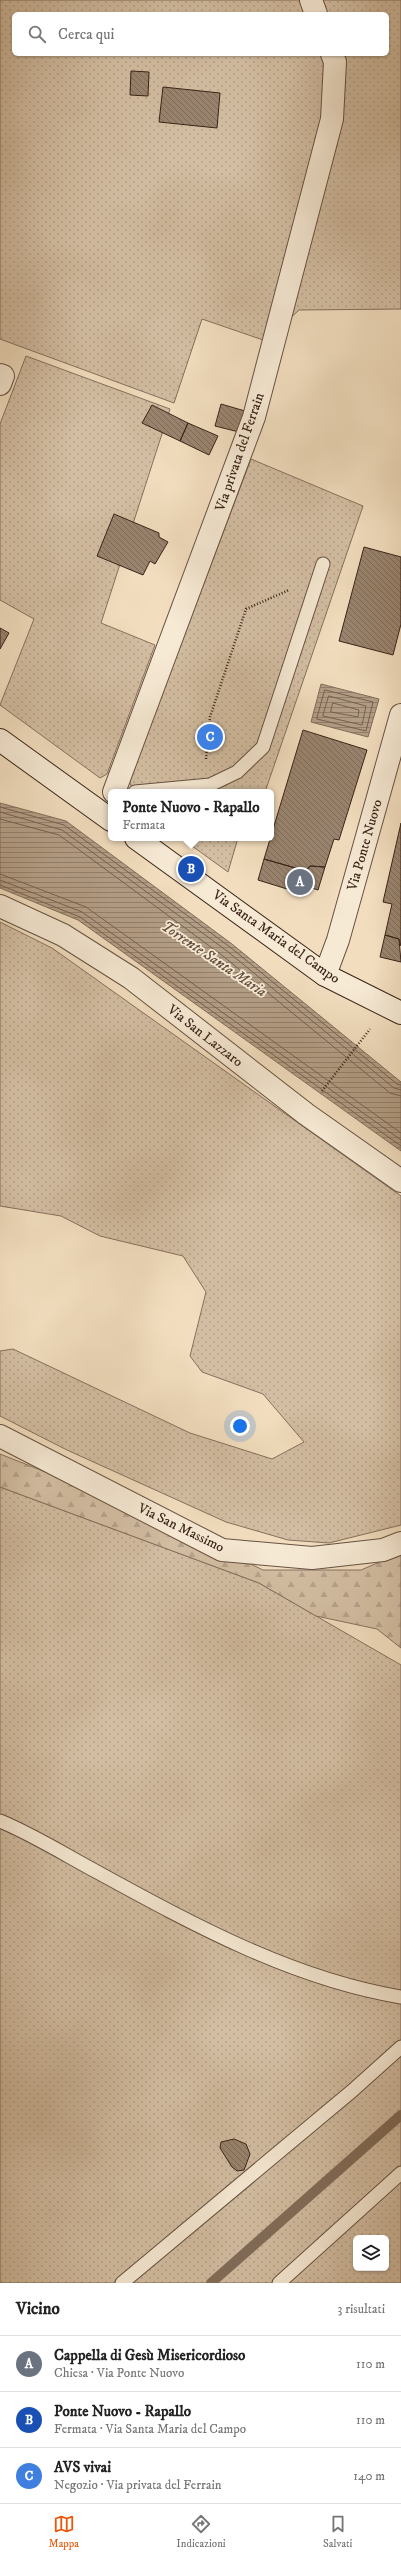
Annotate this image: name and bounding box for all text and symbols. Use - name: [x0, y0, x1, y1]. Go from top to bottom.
- search box: [12, 12, 389, 56]
- icon: search: [26, 23, 48, 45]
- text: Cerca qui: [58, 25, 114, 44]
- street label: Via privata del Ferrain: [211, 390, 269, 514]
- pin: C: [197, 722, 223, 752]
- popup: [108, 789, 274, 841]
- street label: Via Ponte Nuovo: [343, 797, 387, 894]
- text: Ponte Nuovo - Rapallo: [122, 798, 260, 817]
- text: Fermata: [122, 817, 165, 833]
- pin: B: [178, 854, 204, 884]
- pin: A: [287, 867, 313, 897]
- street label: Via Santa Maria del Campo: [208, 886, 343, 988]
- water label: Torrente Santa Maria: [158, 917, 270, 1001]
- street label: Via San Lazzaro: [163, 1000, 247, 1071]
- your location: [230, 1416, 250, 1436]
- street label: Via San Massimo: [134, 1499, 227, 1557]
- map controls: [353, 2235, 389, 2271]
- button: layers: [353, 2235, 389, 2271]
- text: Vicino: [16, 2298, 60, 2320]
- text: 3 risultati: [338, 2301, 385, 2317]
- text: Cappella di Gesù Misericordioso: [54, 2346, 245, 2365]
- text: A: [25, 2356, 33, 2372]
- text: 110 m: [356, 2356, 385, 2372]
- text: Chiesa · Via Ponte Nuovo: [54, 2365, 184, 2381]
- text: Ponte Nuovo - Rapallo: [54, 2402, 191, 2421]
- text: B: [25, 2412, 33, 2428]
- text: 110 m: [356, 2412, 385, 2428]
- text: Fermata · Via Santa Maria del Campo: [54, 2421, 246, 2437]
- text: AVS vivai: [54, 2458, 111, 2477]
- text: C: [25, 2468, 33, 2484]
- text: 140 m: [353, 2468, 385, 2484]
- text: Negozio · Via privata del Ferrain: [54, 2477, 222, 2493]
- tab: Mappa: [49, 2513, 79, 2551]
- tab: Indicazioni: [176, 2513, 226, 2551]
- tab: Salvati: [323, 2513, 352, 2551]

